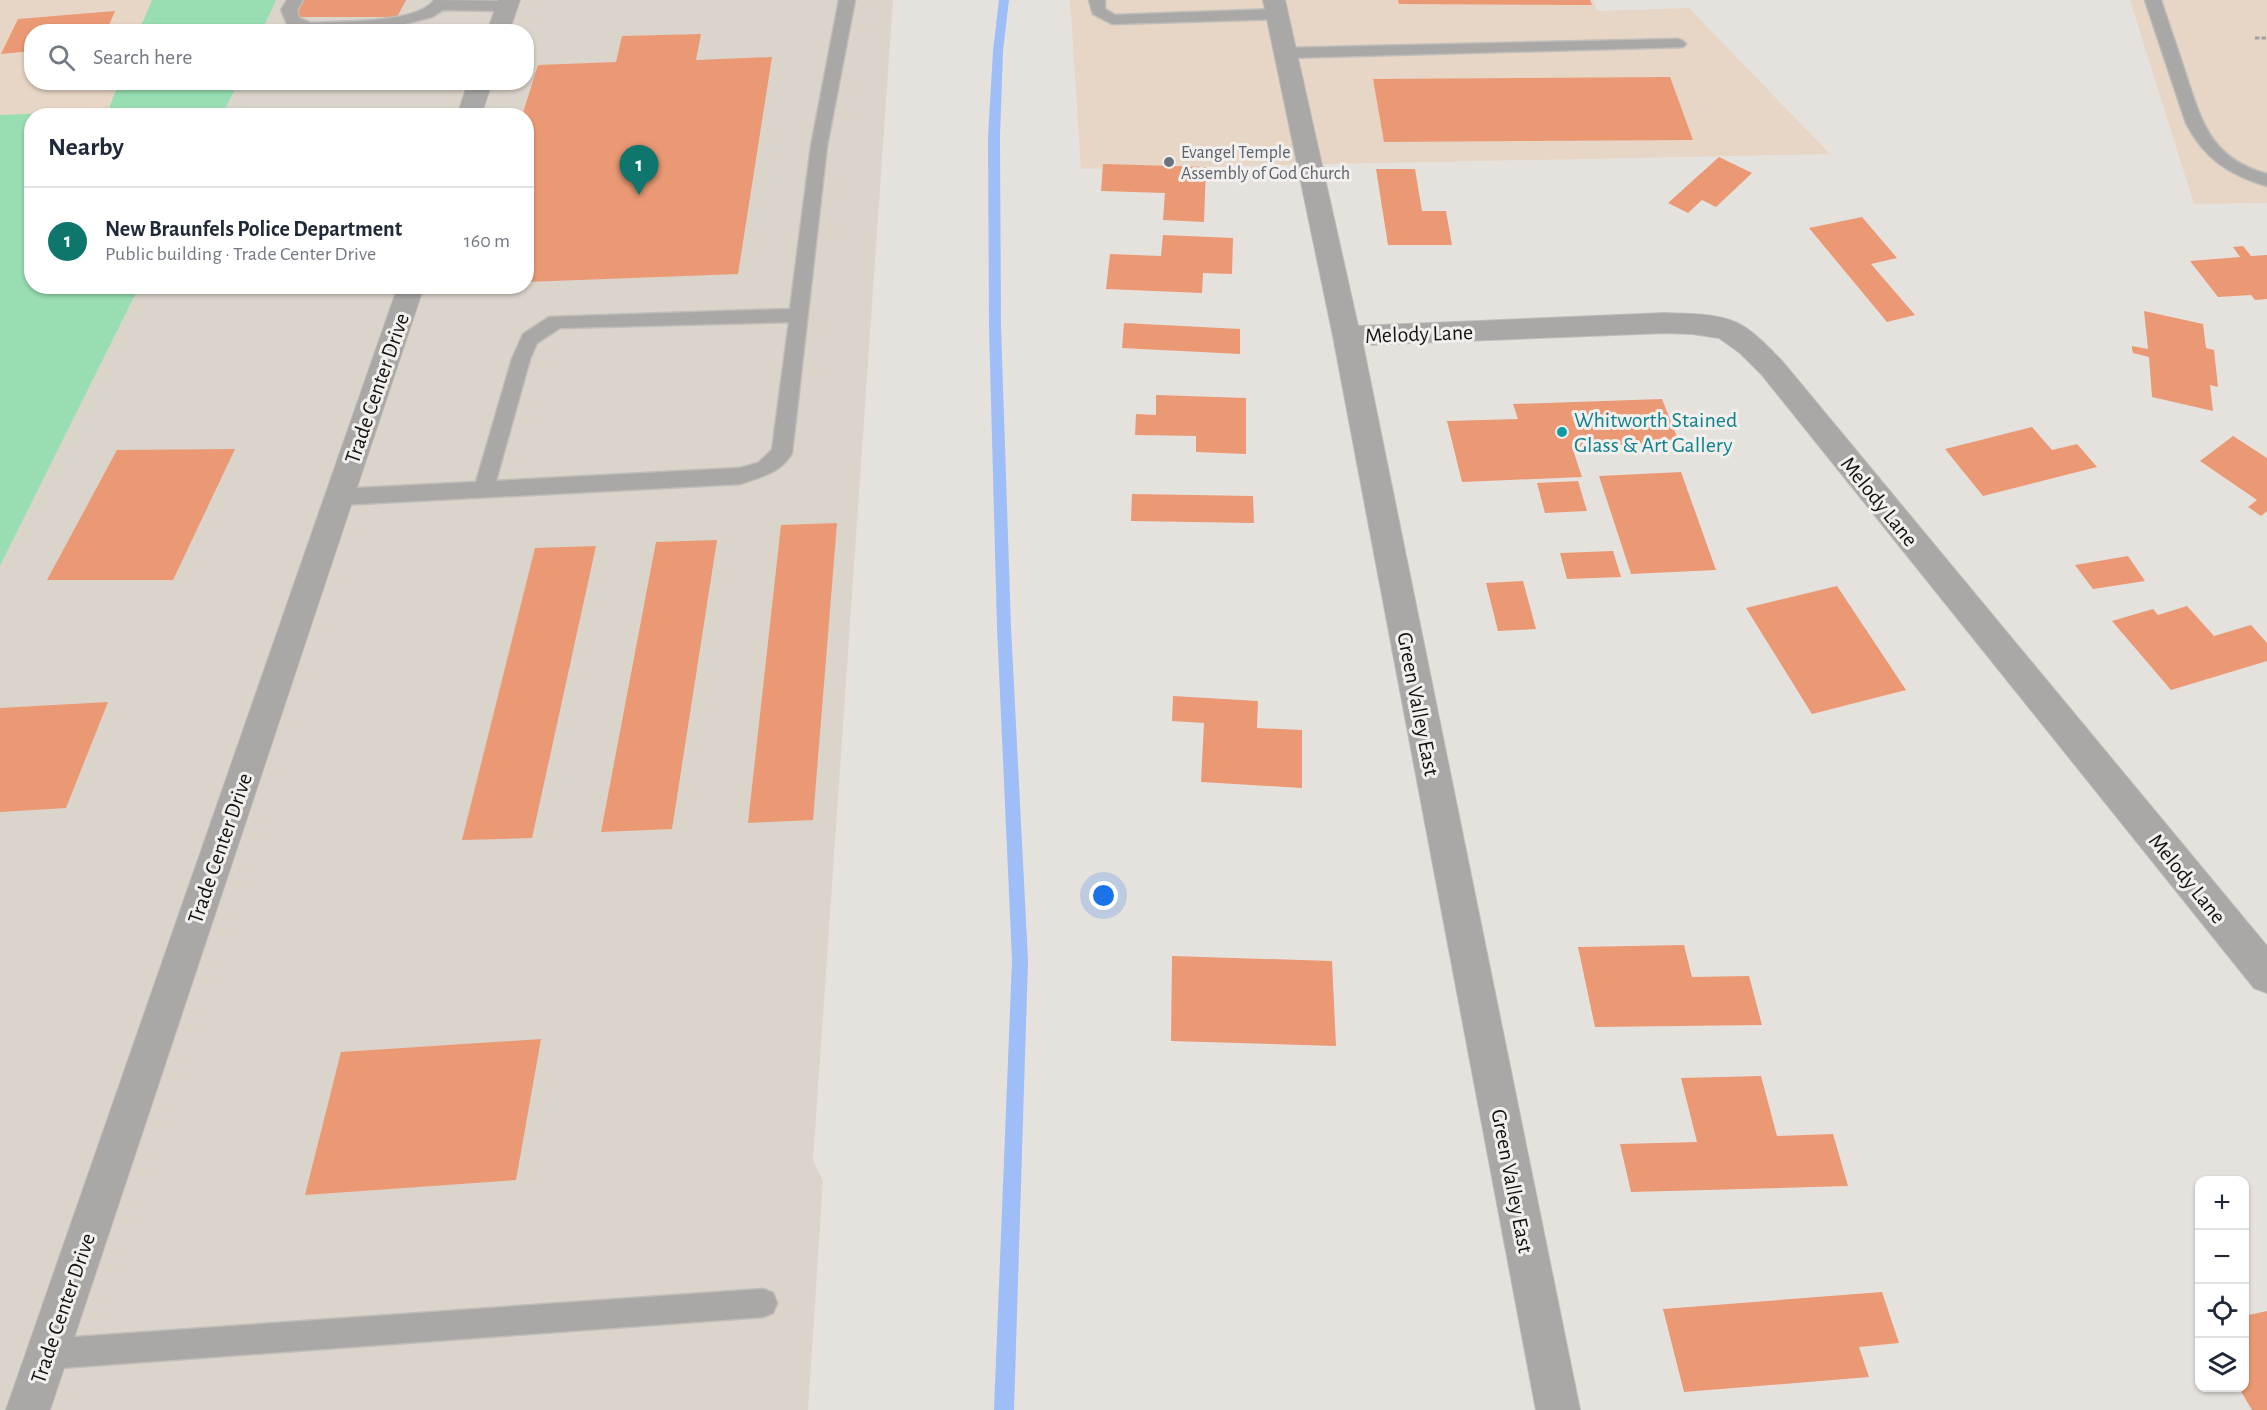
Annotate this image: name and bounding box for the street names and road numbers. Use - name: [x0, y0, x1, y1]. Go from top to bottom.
- street label: Trade Center Drive: [341, 310, 413, 466]
- street label: Melody Lane: [1365, 321, 1474, 347]
- street label: Melody Lane: [1837, 453, 1922, 551]
- street label: Green Valley East: [1393, 630, 1443, 778]
- street label: Trade Center Drive: [184, 770, 256, 926]
- street label: Melody Lane: [2145, 830, 2230, 928]
- street label: Green Valley East: [1487, 1107, 1537, 1255]
- street label: Trade Center Drive: [27, 1230, 99, 1386]

